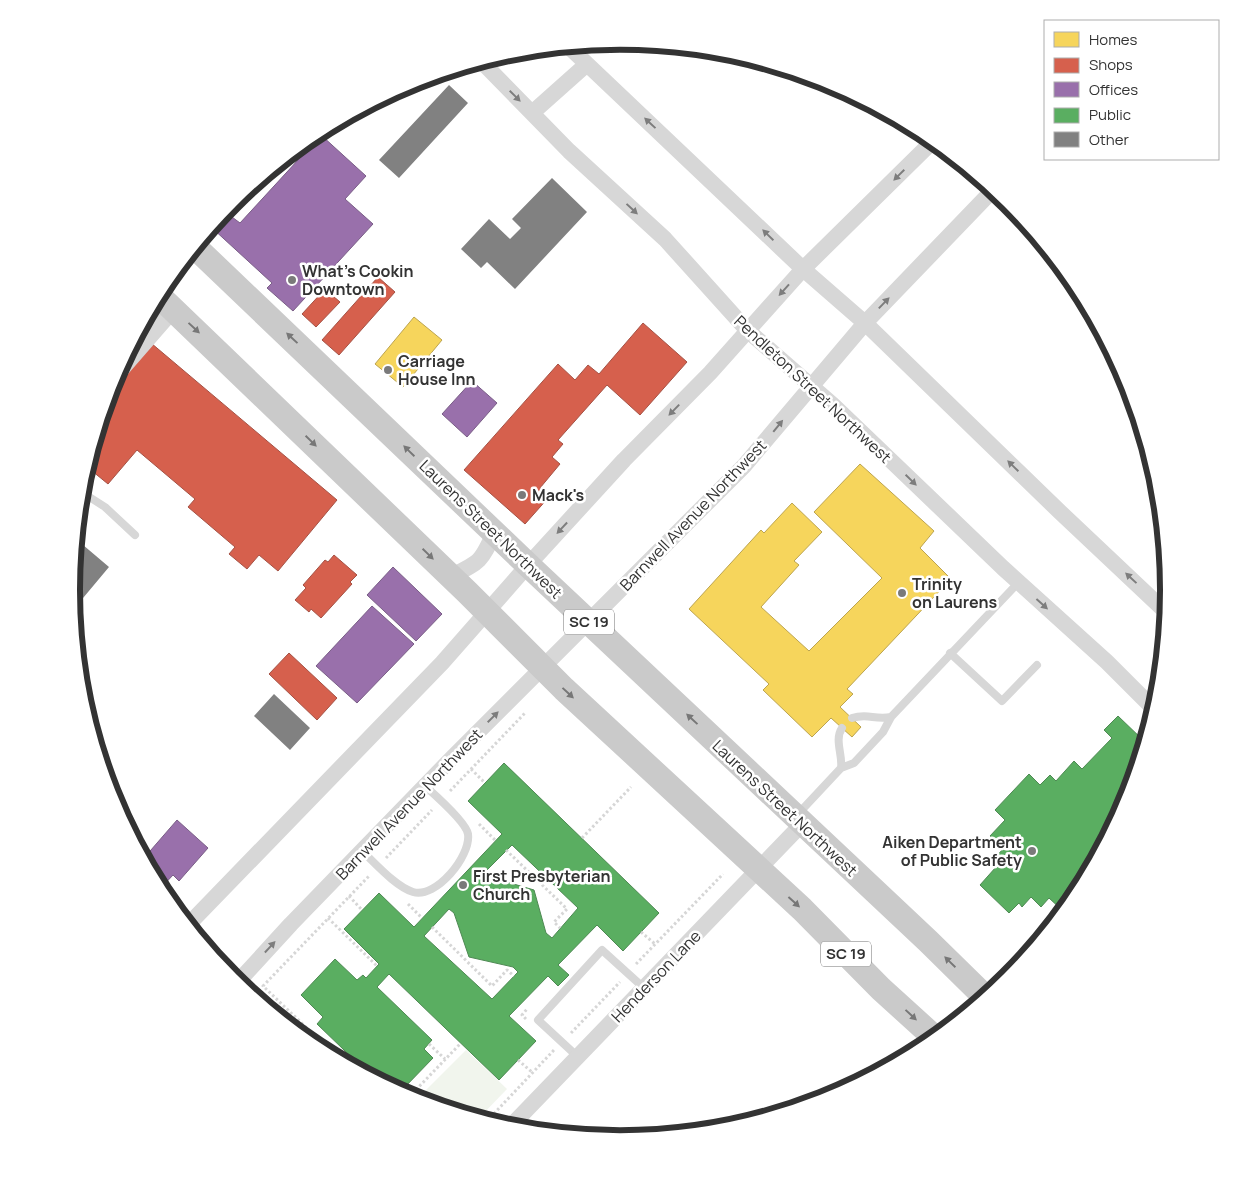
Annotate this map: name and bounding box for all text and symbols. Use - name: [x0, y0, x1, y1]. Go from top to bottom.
- legend: [1044, 20, 1219, 160]
- text: Homes: [1089, 29, 1138, 50]
- text: Shops: [1089, 54, 1133, 75]
- text: Offices: [1089, 79, 1138, 100]
- one-way arrow: [509, 90, 521, 102]
- text: Public: [1089, 104, 1131, 125]
- one-way arrow: [644, 117, 656, 129]
- text: Other: [1089, 129, 1130, 150]
- one-way arrow: [893, 169, 905, 181]
- one-way arrow: [626, 203, 638, 215]
- one-way arrow: [762, 229, 774, 241]
- place label: What's Cookin Downtown: [302, 260, 414, 300]
- marker: What's Cookin Downtown: [286, 274, 298, 286]
- one-way arrow: [778, 284, 790, 296]
- one-way arrow: [878, 298, 890, 310]
- street label: Pendleton Street Northwest: [730, 310, 896, 468]
- one-way arrow: [187, 322, 199, 334]
- one-way arrow: [286, 332, 298, 344]
- place label: Carriage House Inn: [398, 350, 475, 390]
- marker: Carriage House Inn: [382, 364, 394, 376]
- one-way arrow: [668, 404, 680, 416]
- one-way arrow: [772, 420, 783, 433]
- one-way arrow: [304, 435, 316, 447]
- street label: Barnwell Avenue Northwest: [615, 435, 771, 595]
- one-way arrow: [403, 445, 415, 457]
- street label: Laurens Street Northwest: [415, 455, 567, 603]
- one-way arrow: [1007, 460, 1019, 472]
- one-way arrow: [905, 474, 917, 486]
- place label: Mack's: [532, 484, 585, 506]
- marker: Mack's: [516, 489, 528, 501]
- one-way arrow: [556, 521, 568, 533]
- one-way arrow: [421, 547, 433, 559]
- one-way arrow: [1125, 572, 1137, 584]
- place label: Trinity on Laurens: [912, 573, 997, 613]
- marker: Trinity on Laurens: [896, 587, 908, 599]
- one-way arrow: [1036, 598, 1048, 610]
- road number: SC 19: [564, 610, 614, 634]
- one-way arrow: [561, 687, 573, 699]
- one-way arrow: [487, 712, 499, 724]
- one-way arrow: [686, 713, 698, 725]
- street label: Barnwell Avenue Northwest: [331, 724, 487, 884]
- street label: Laurens Street Northwest: [708, 735, 862, 881]
- place label: Aiken Department of Public Safety: [882, 831, 1022, 871]
- marker: Aiken Department of Public Safety: [1026, 845, 1038, 857]
- place label: First Presbyterian Church: [473, 865, 611, 905]
- marker: First Presbyterian Church: [457, 879, 469, 891]
- one-way arrow: [788, 896, 800, 908]
- street label: Henderson Lane: [606, 925, 706, 1027]
- one-way arrow: [264, 941, 276, 953]
- road number: SC 19: [821, 942, 871, 966]
- one-way arrow: [944, 957, 956, 969]
- one-way arrow: [904, 1009, 916, 1021]

